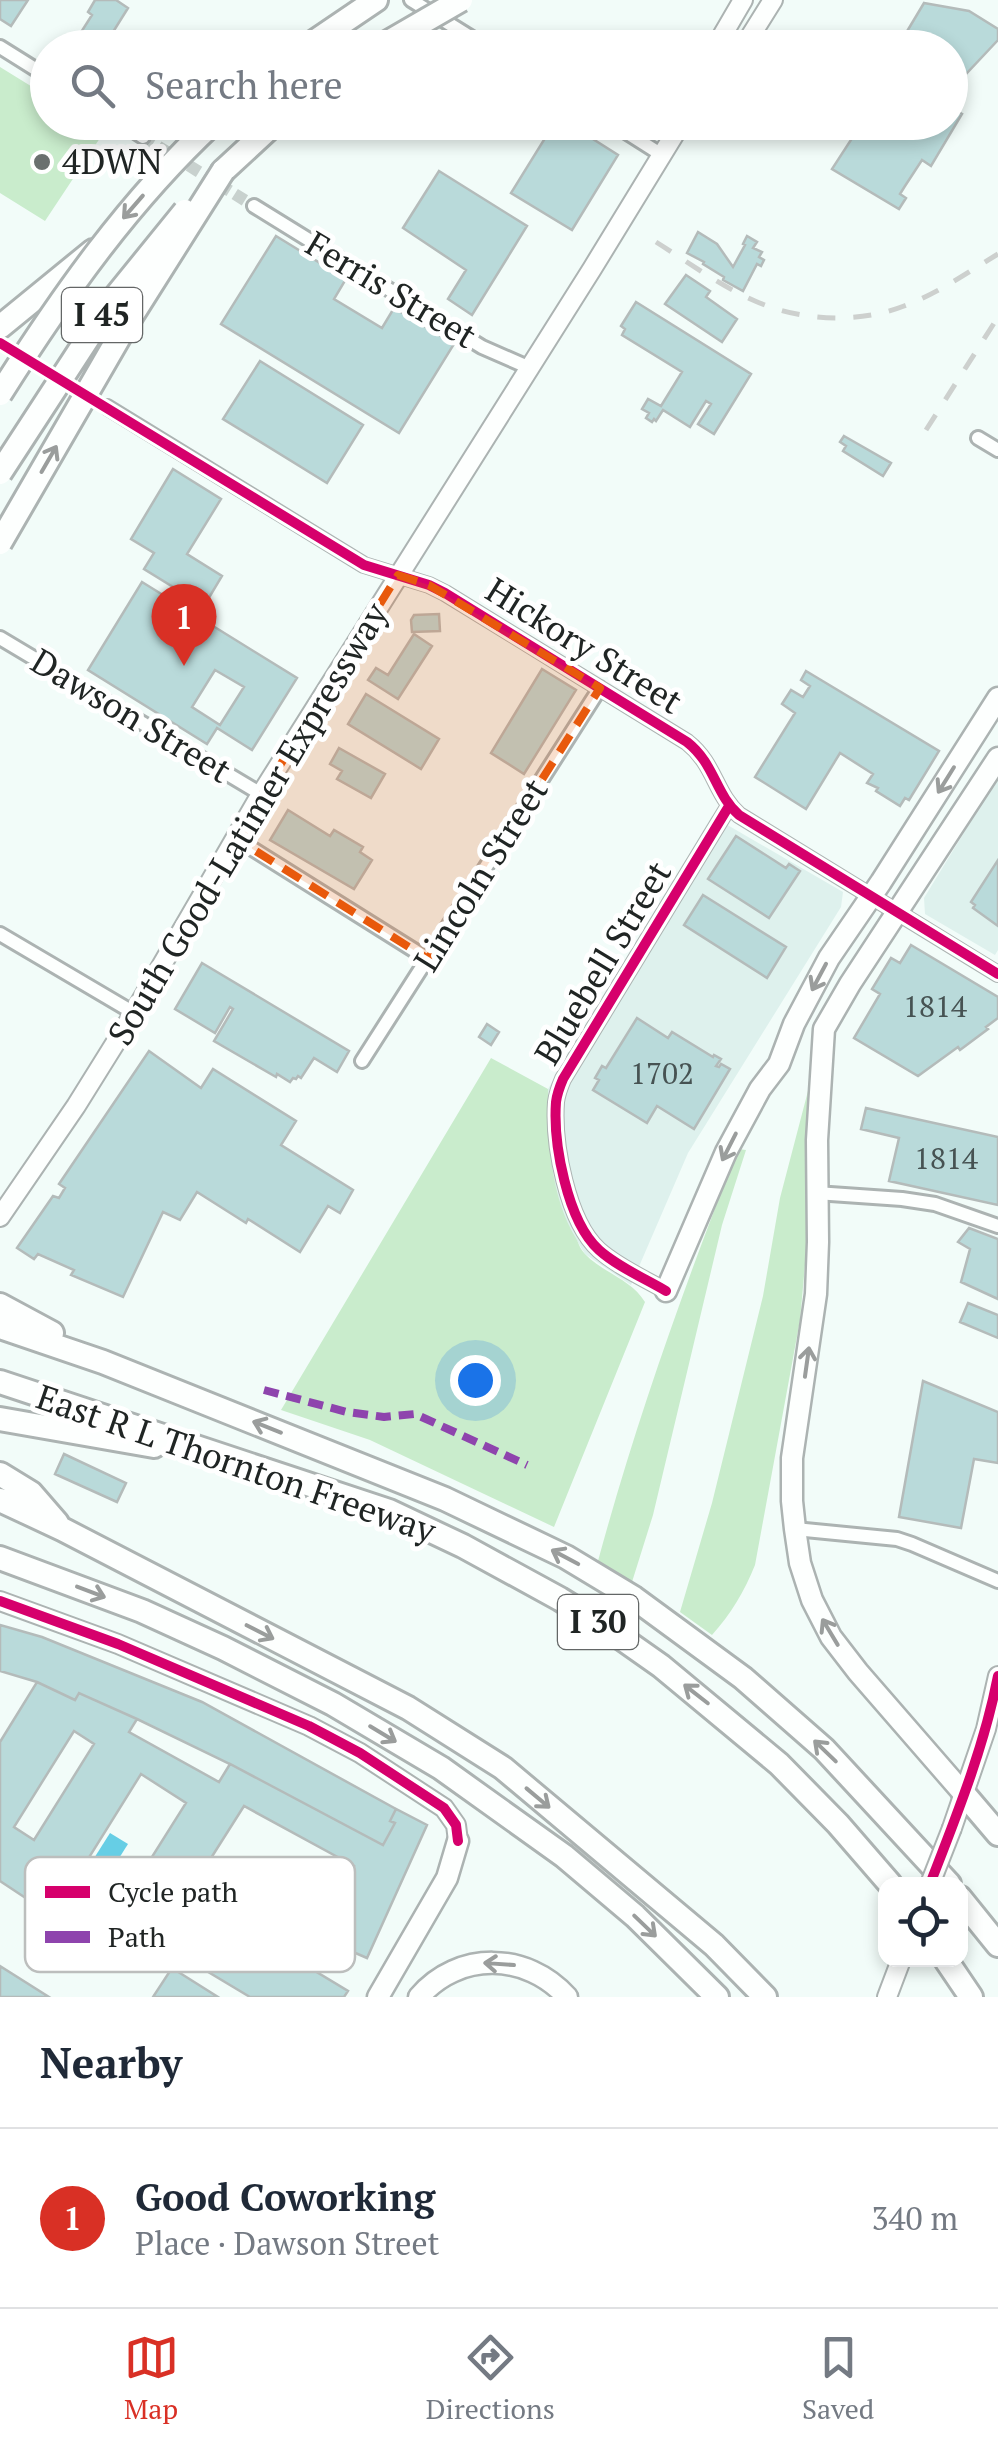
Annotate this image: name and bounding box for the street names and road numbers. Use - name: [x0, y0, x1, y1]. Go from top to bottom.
- street label: Ferris Street: [298, 220, 485, 358]
- road number: I 45: [62, 288, 142, 342]
- street label: Hickory Street: [478, 567, 691, 724]
- street label: South Good-Latimer Expressway: [97, 593, 398, 1053]
- street label: Dawson Street: [23, 637, 240, 793]
- street label: Lincoln Street: [403, 770, 558, 979]
- street label: Bluebell Street: [523, 852, 681, 1073]
- street label: East R L Thornton Freeway: [31, 1373, 443, 1553]
- road number: I 30: [558, 1595, 638, 1649]

